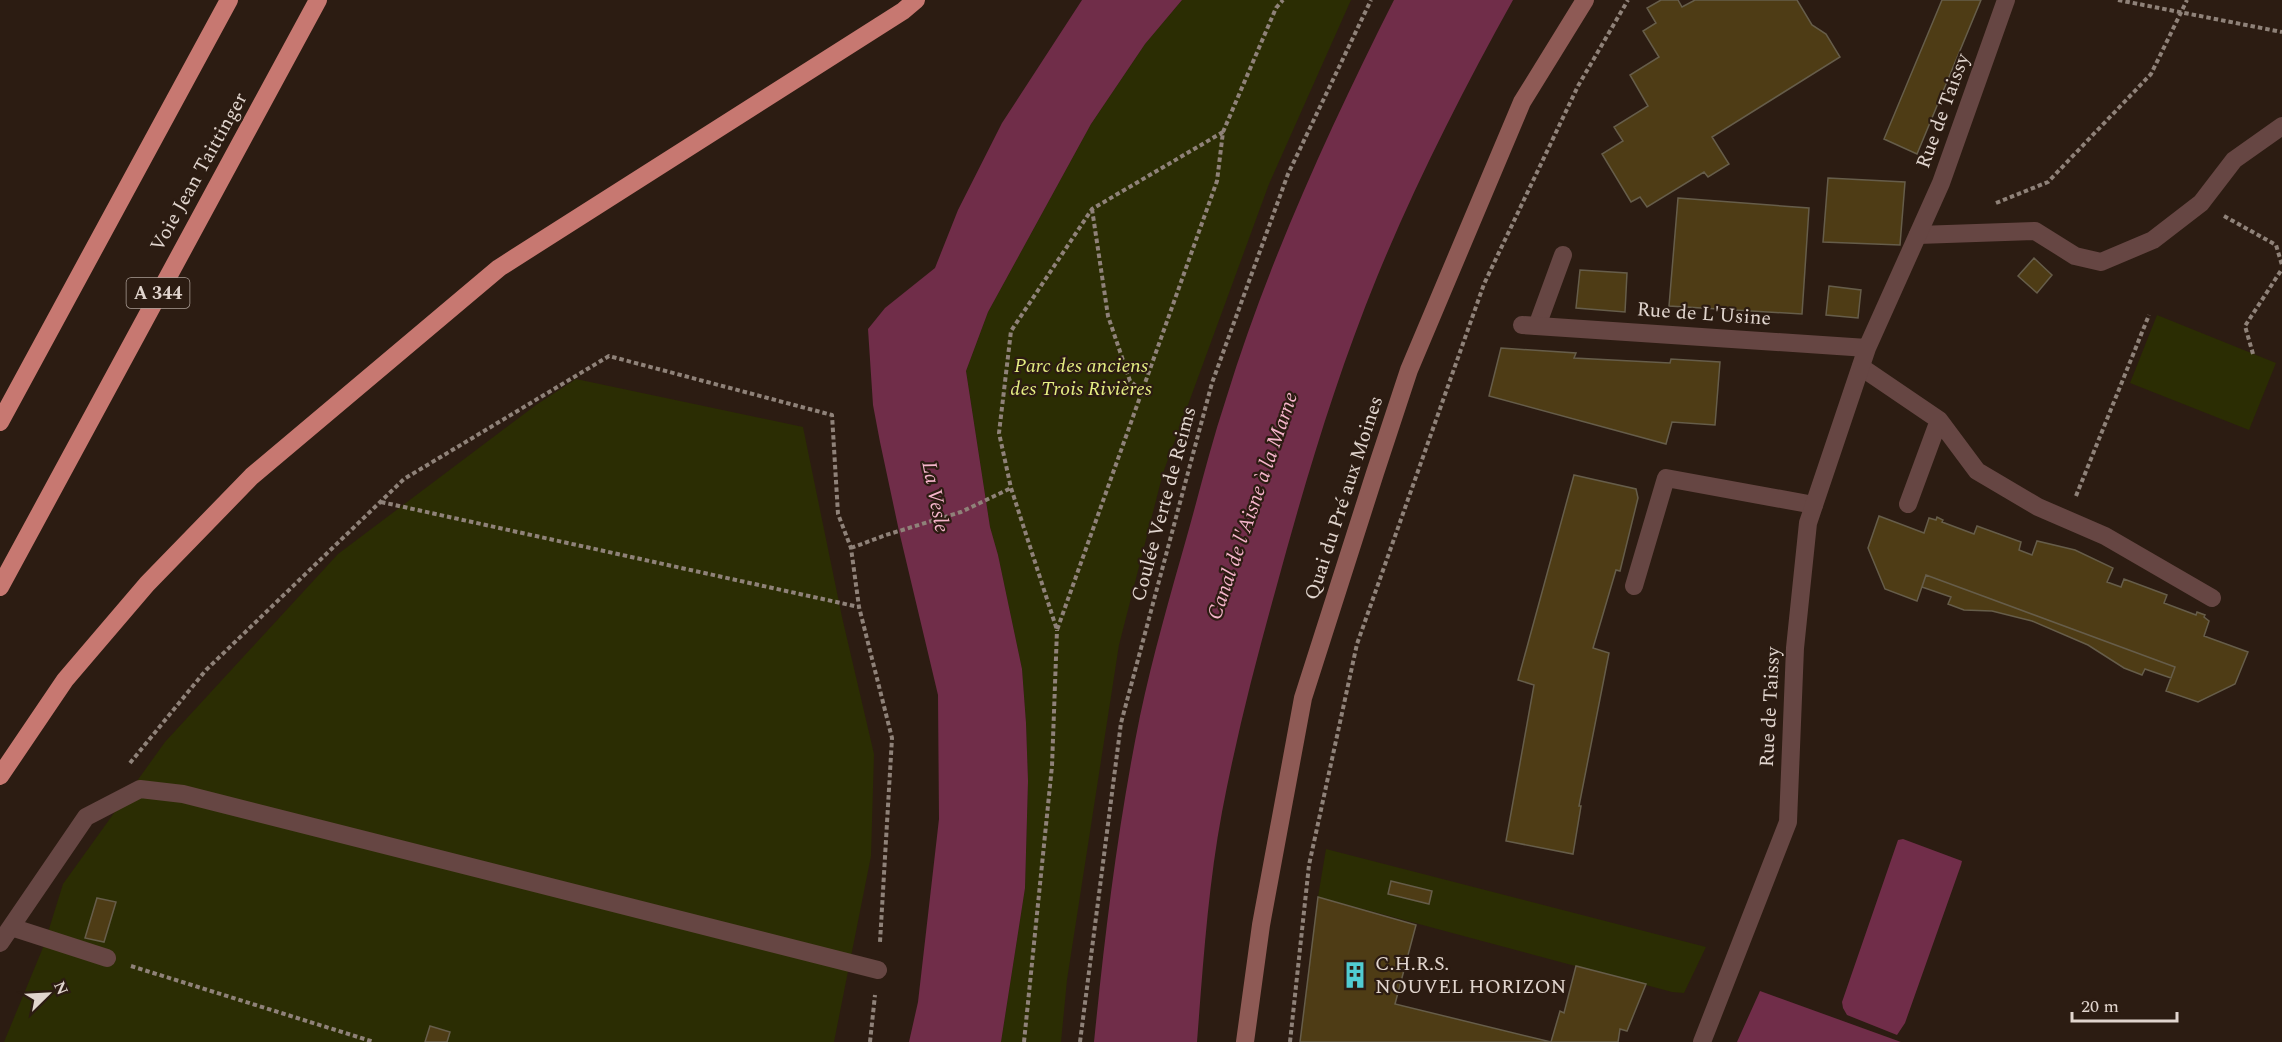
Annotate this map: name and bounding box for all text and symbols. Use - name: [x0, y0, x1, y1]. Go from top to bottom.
- street label: Rue de Taissy: [1908, 48, 1978, 173]
- street label: Voie Jean Taittinger: [143, 87, 255, 257]
- road number: A 344: [126, 278, 190, 308]
- street label: Rue de L'Usine: [1636, 294, 1772, 334]
- park label: Parc des anciens des Trois Rivières: [1010, 351, 1152, 404]
- water label: Canal de l'Aisne à la Marne: [1199, 388, 1307, 624]
- street label: Quai du Pré aux Moines: [1297, 392, 1391, 604]
- street label: Coulée Verte de Reims: [1124, 403, 1204, 605]
- water label: La Vesle: [912, 458, 958, 536]
- street label: Rue de Taissy: [1752, 645, 1788, 768]
- place label: C.H.R.S. NOUVEL HORIZON: [1375, 949, 1567, 1002]
- building icon: C.H.R.S. NOUVEL HORIZON: [1340, 960, 1370, 990]
- north arrow: [18, 964, 78, 1024]
- text: N: [47, 977, 74, 999]
- scale bar: [2072, 985, 2177, 1023]
- text: 20 m: [2081, 993, 2119, 1020]

